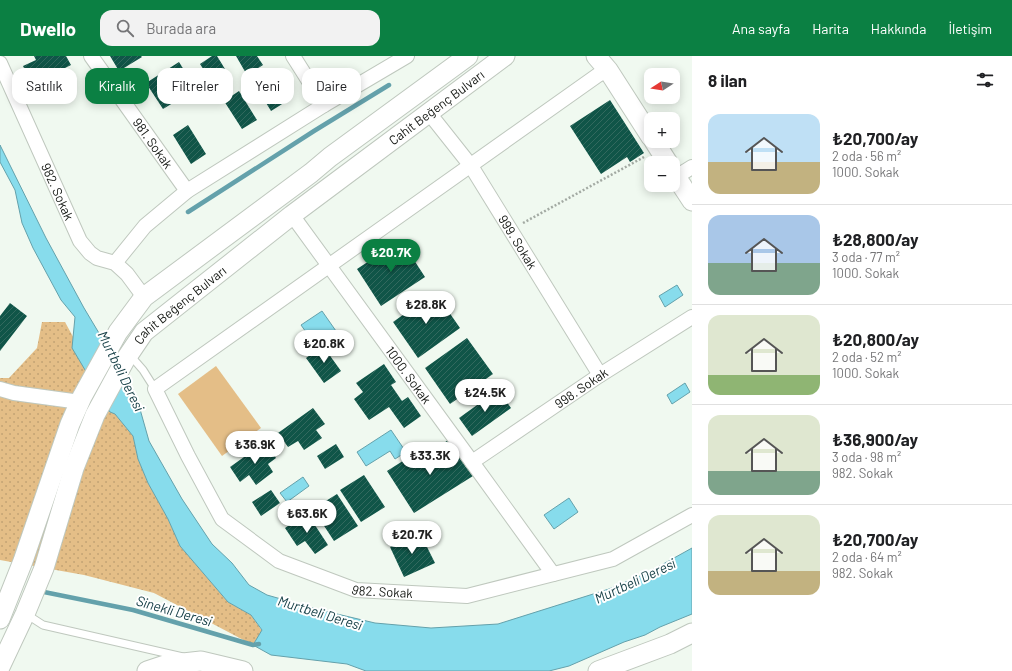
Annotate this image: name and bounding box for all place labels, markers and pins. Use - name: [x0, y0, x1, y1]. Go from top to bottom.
- pin: ₺20.7K: [358, 239, 424, 273]
- pin: ₺28.8K: [393, 291, 459, 325]
- pin: ₺20.8K: [291, 330, 357, 364]
- pin: ₺24.5K: [452, 379, 518, 413]
- pin: ₺36.9K: [222, 431, 288, 465]
- pin: ₺33.3K: [397, 442, 463, 476]
- pin: ₺63.6K: [274, 500, 340, 534]
- pin: ₺20.7K: [379, 521, 445, 555]

